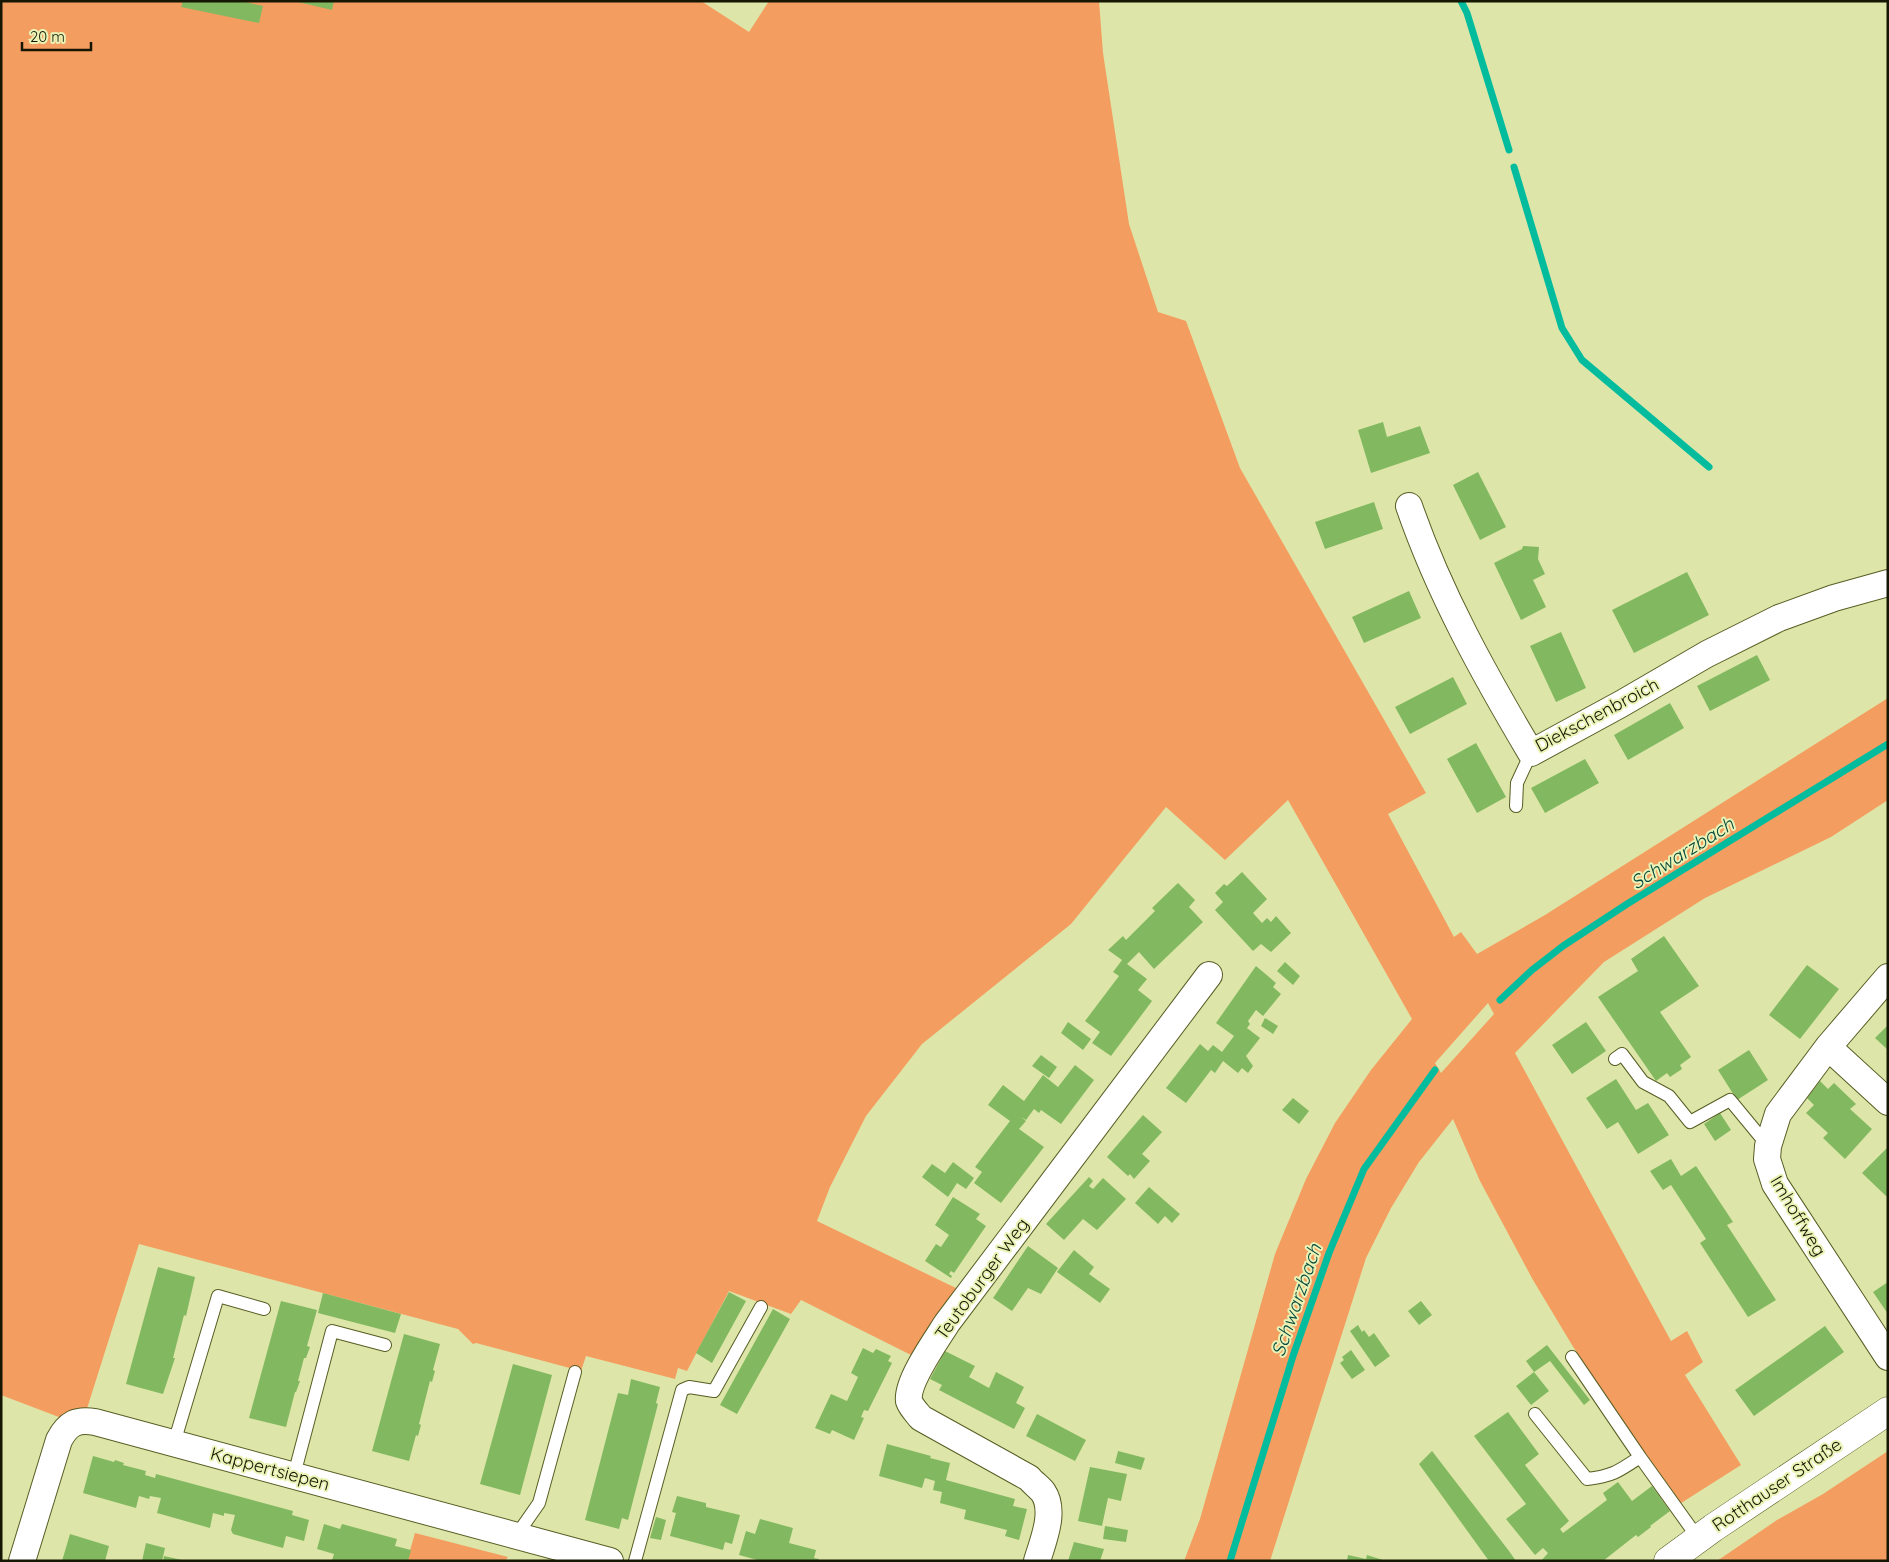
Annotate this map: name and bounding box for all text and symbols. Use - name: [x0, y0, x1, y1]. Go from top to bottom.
- scale bar: [22, 20, 91, 52]
- text: 20 m: [30, 27, 65, 46]
- street label: Diekschenbroich: [1531, 672, 1663, 757]
- water label: Schwarzbach: [1626, 811, 1739, 894]
- street label: Imhoffweg: [1765, 1171, 1831, 1260]
- street label: Teutoburger Weg: [930, 1213, 1034, 1344]
- water label: Schwarzbach: [1266, 1240, 1327, 1359]
- street label: Rotthauser Straße: [1707, 1433, 1846, 1537]
- street label: Kappertsiepen: [208, 1442, 332, 1495]

